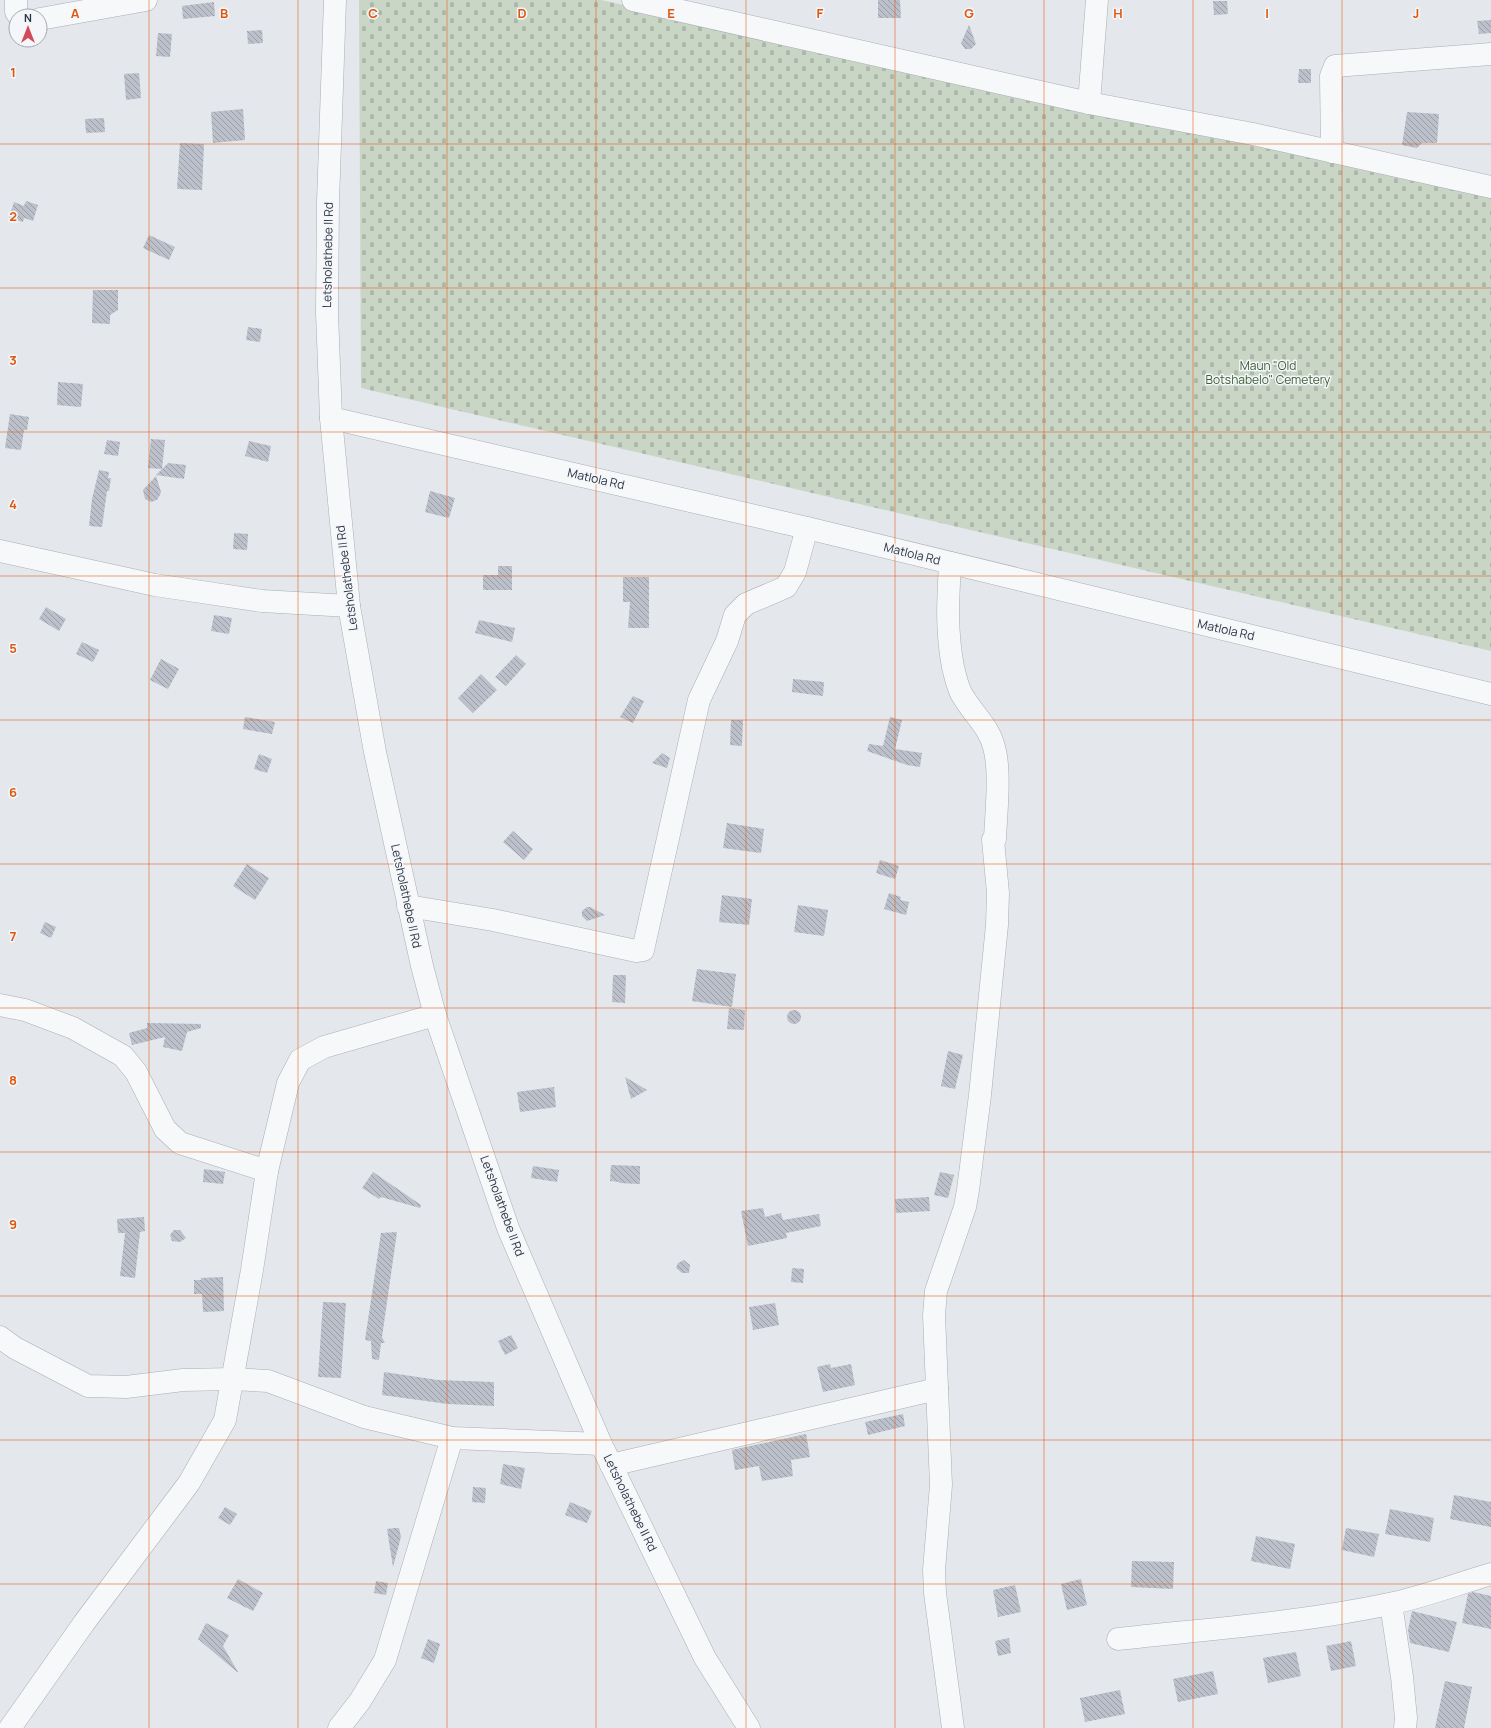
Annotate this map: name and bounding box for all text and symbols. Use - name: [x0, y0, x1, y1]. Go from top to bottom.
- text: A: [71, 4, 80, 22]
- text: B: [220, 4, 228, 22]
- text: C: [368, 4, 378, 22]
- text: D: [517, 4, 527, 22]
- text: E: [667, 4, 675, 22]
- text: F: [817, 4, 824, 22]
- text: G: [964, 4, 974, 22]
- text: H: [1113, 4, 1123, 22]
- text: I: [1265, 4, 1269, 22]
- text: J: [1413, 4, 1419, 22]
- north arrow: [8, 8, 48, 48]
- text: N: [24, 10, 32, 25]
- text: 1: [10, 63, 16, 81]
- street label: Letsholathebe II Rd: [318, 202, 337, 308]
- text: 2: [9, 207, 17, 225]
- text: 3: [9, 351, 17, 369]
- park label: Maun "Old Botshabelo" Cemetery: [1206, 357, 1331, 388]
- street label: Matlola Rd: [566, 464, 626, 493]
- text: 4: [9, 495, 17, 513]
- street label: Letsholathebe II Rd: [332, 524, 361, 632]
- street label: Matlola Rd: [882, 538, 942, 569]
- street label: Matlola Rd: [1196, 615, 1256, 644]
- text: 5: [9, 639, 17, 657]
- text: 6: [9, 783, 17, 801]
- street label: Letsholathebe II Rd: [387, 842, 426, 950]
- text: 7: [10, 927, 17, 945]
- text: 8: [9, 1071, 17, 1089]
- street label: Letsholathebe II Rd: [476, 1153, 529, 1259]
- text: 9: [9, 1215, 17, 1233]
- street label: Letsholathebe II Rd: [600, 1451, 661, 1554]

